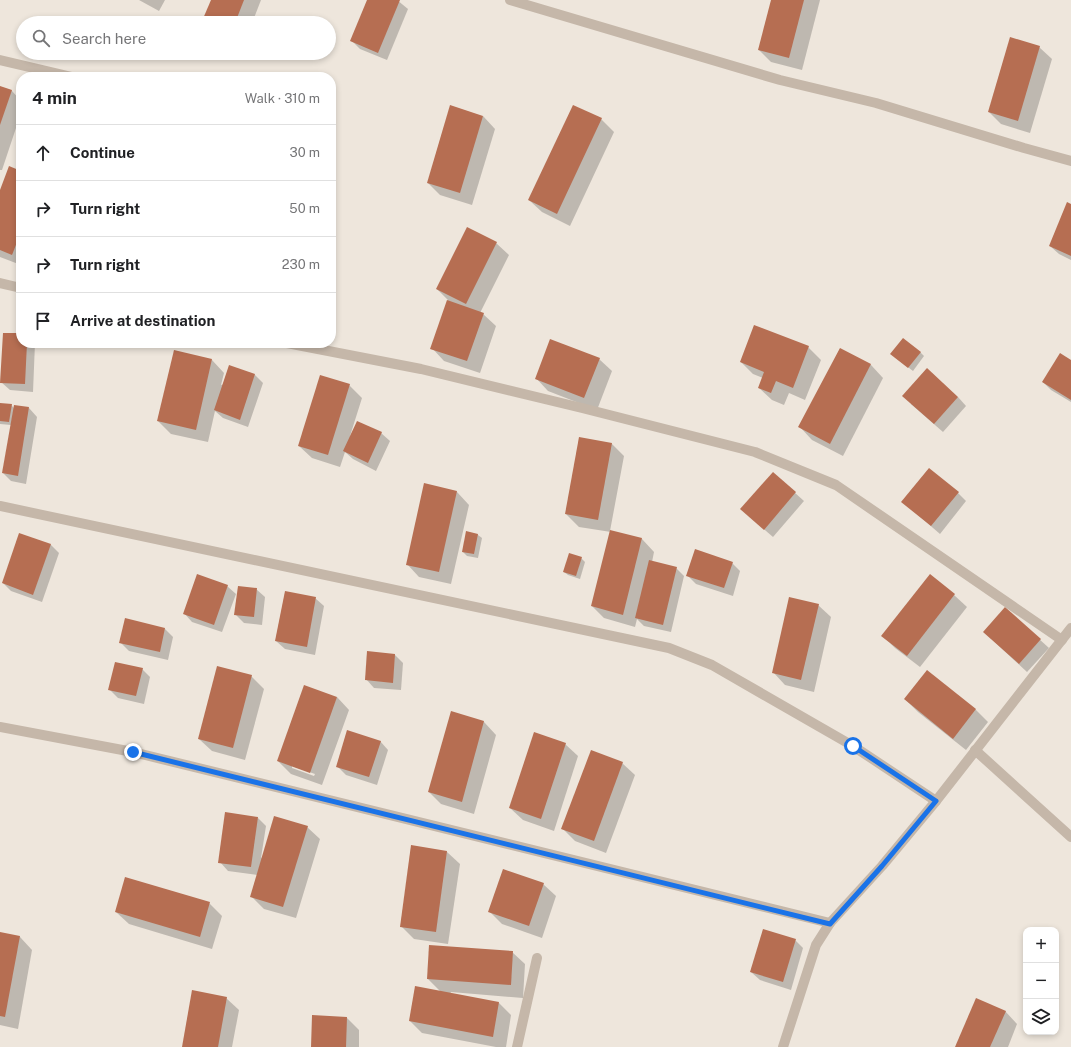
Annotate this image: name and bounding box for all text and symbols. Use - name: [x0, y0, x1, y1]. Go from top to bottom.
- search box: [16, 16, 336, 60]
- icon: search: [30, 27, 52, 49]
- text: Search here: [62, 30, 146, 47]
- text: 4 min: [32, 88, 77, 108]
- text: Walk · 310 m: [245, 91, 320, 106]
- icon: ahead: [32, 142, 54, 164]
- text: Continue: [70, 144, 135, 161]
- text: 30 m: [290, 145, 320, 160]
- icon: right: [32, 198, 54, 220]
- text: Turn right: [70, 200, 140, 217]
- text: 50 m: [289, 201, 320, 216]
- icon: right: [32, 254, 54, 276]
- text: Turn right: [70, 256, 140, 273]
- text: 230 m: [282, 257, 320, 272]
- icon: arrive: [32, 310, 54, 332]
- text: Arrive at destination: [70, 312, 215, 329]
- route start: [844, 737, 862, 755]
- route end: [124, 743, 142, 761]
- map controls: [1023, 927, 1059, 1035]
- button: +: [1023, 927, 1059, 963]
- button: −: [1023, 963, 1059, 999]
- button: layers: [1023, 999, 1059, 1035]

